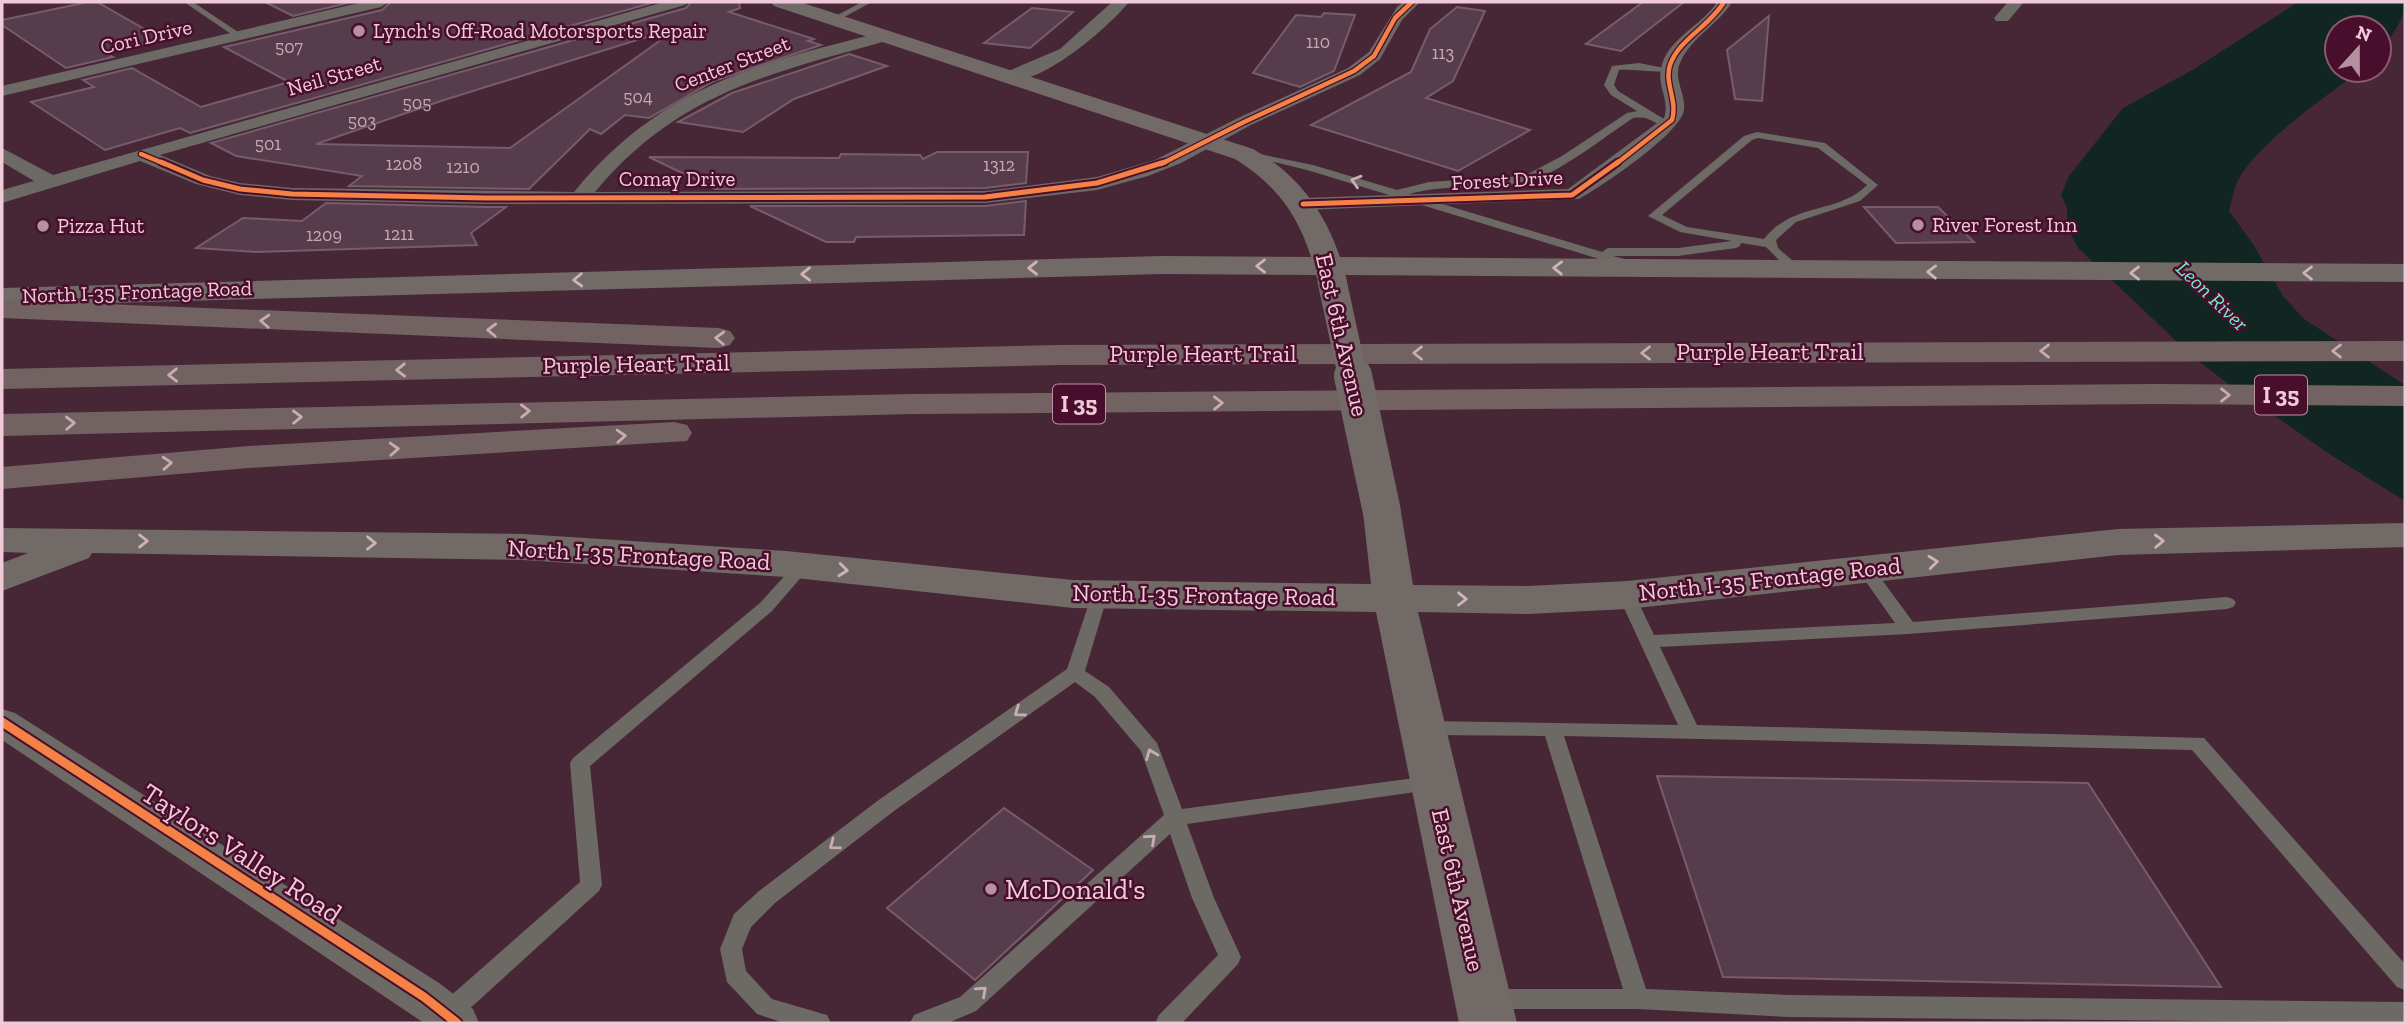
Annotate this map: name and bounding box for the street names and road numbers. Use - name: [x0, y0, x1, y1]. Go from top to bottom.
- street label: Cori Drive: [98, 14, 194, 59]
- street label: Center Street: [671, 30, 793, 97]
- street label: Neil Street: [284, 50, 384, 101]
- street label: Forest Drive: [1450, 164, 1564, 195]
- street label: Comay Drive: [619, 166, 735, 191]
- street label: East 6th Avenue: [1310, 251, 1375, 419]
- street label: North I-35 Frontage Road: [22, 275, 253, 308]
- street label: Purple Heart Trail: [1676, 337, 1864, 366]
- street label: Purple Heart Trail: [1109, 339, 1297, 368]
- street label: Purple Heart Trail: [542, 347, 730, 380]
- road number: I 35: [2255, 376, 2307, 414]
- road number: I 35: [1053, 384, 1105, 424]
- street label: North I-35 Frontage Road: [507, 533, 771, 576]
- street label: North I-35 Frontage Road: [1638, 550, 1902, 607]
- street label: North I-35 Frontage Road: [1072, 578, 1336, 611]
- street label: Taylors Valley Road: [135, 776, 348, 931]
- street label: East 6th Avenue: [1426, 806, 1491, 974]

